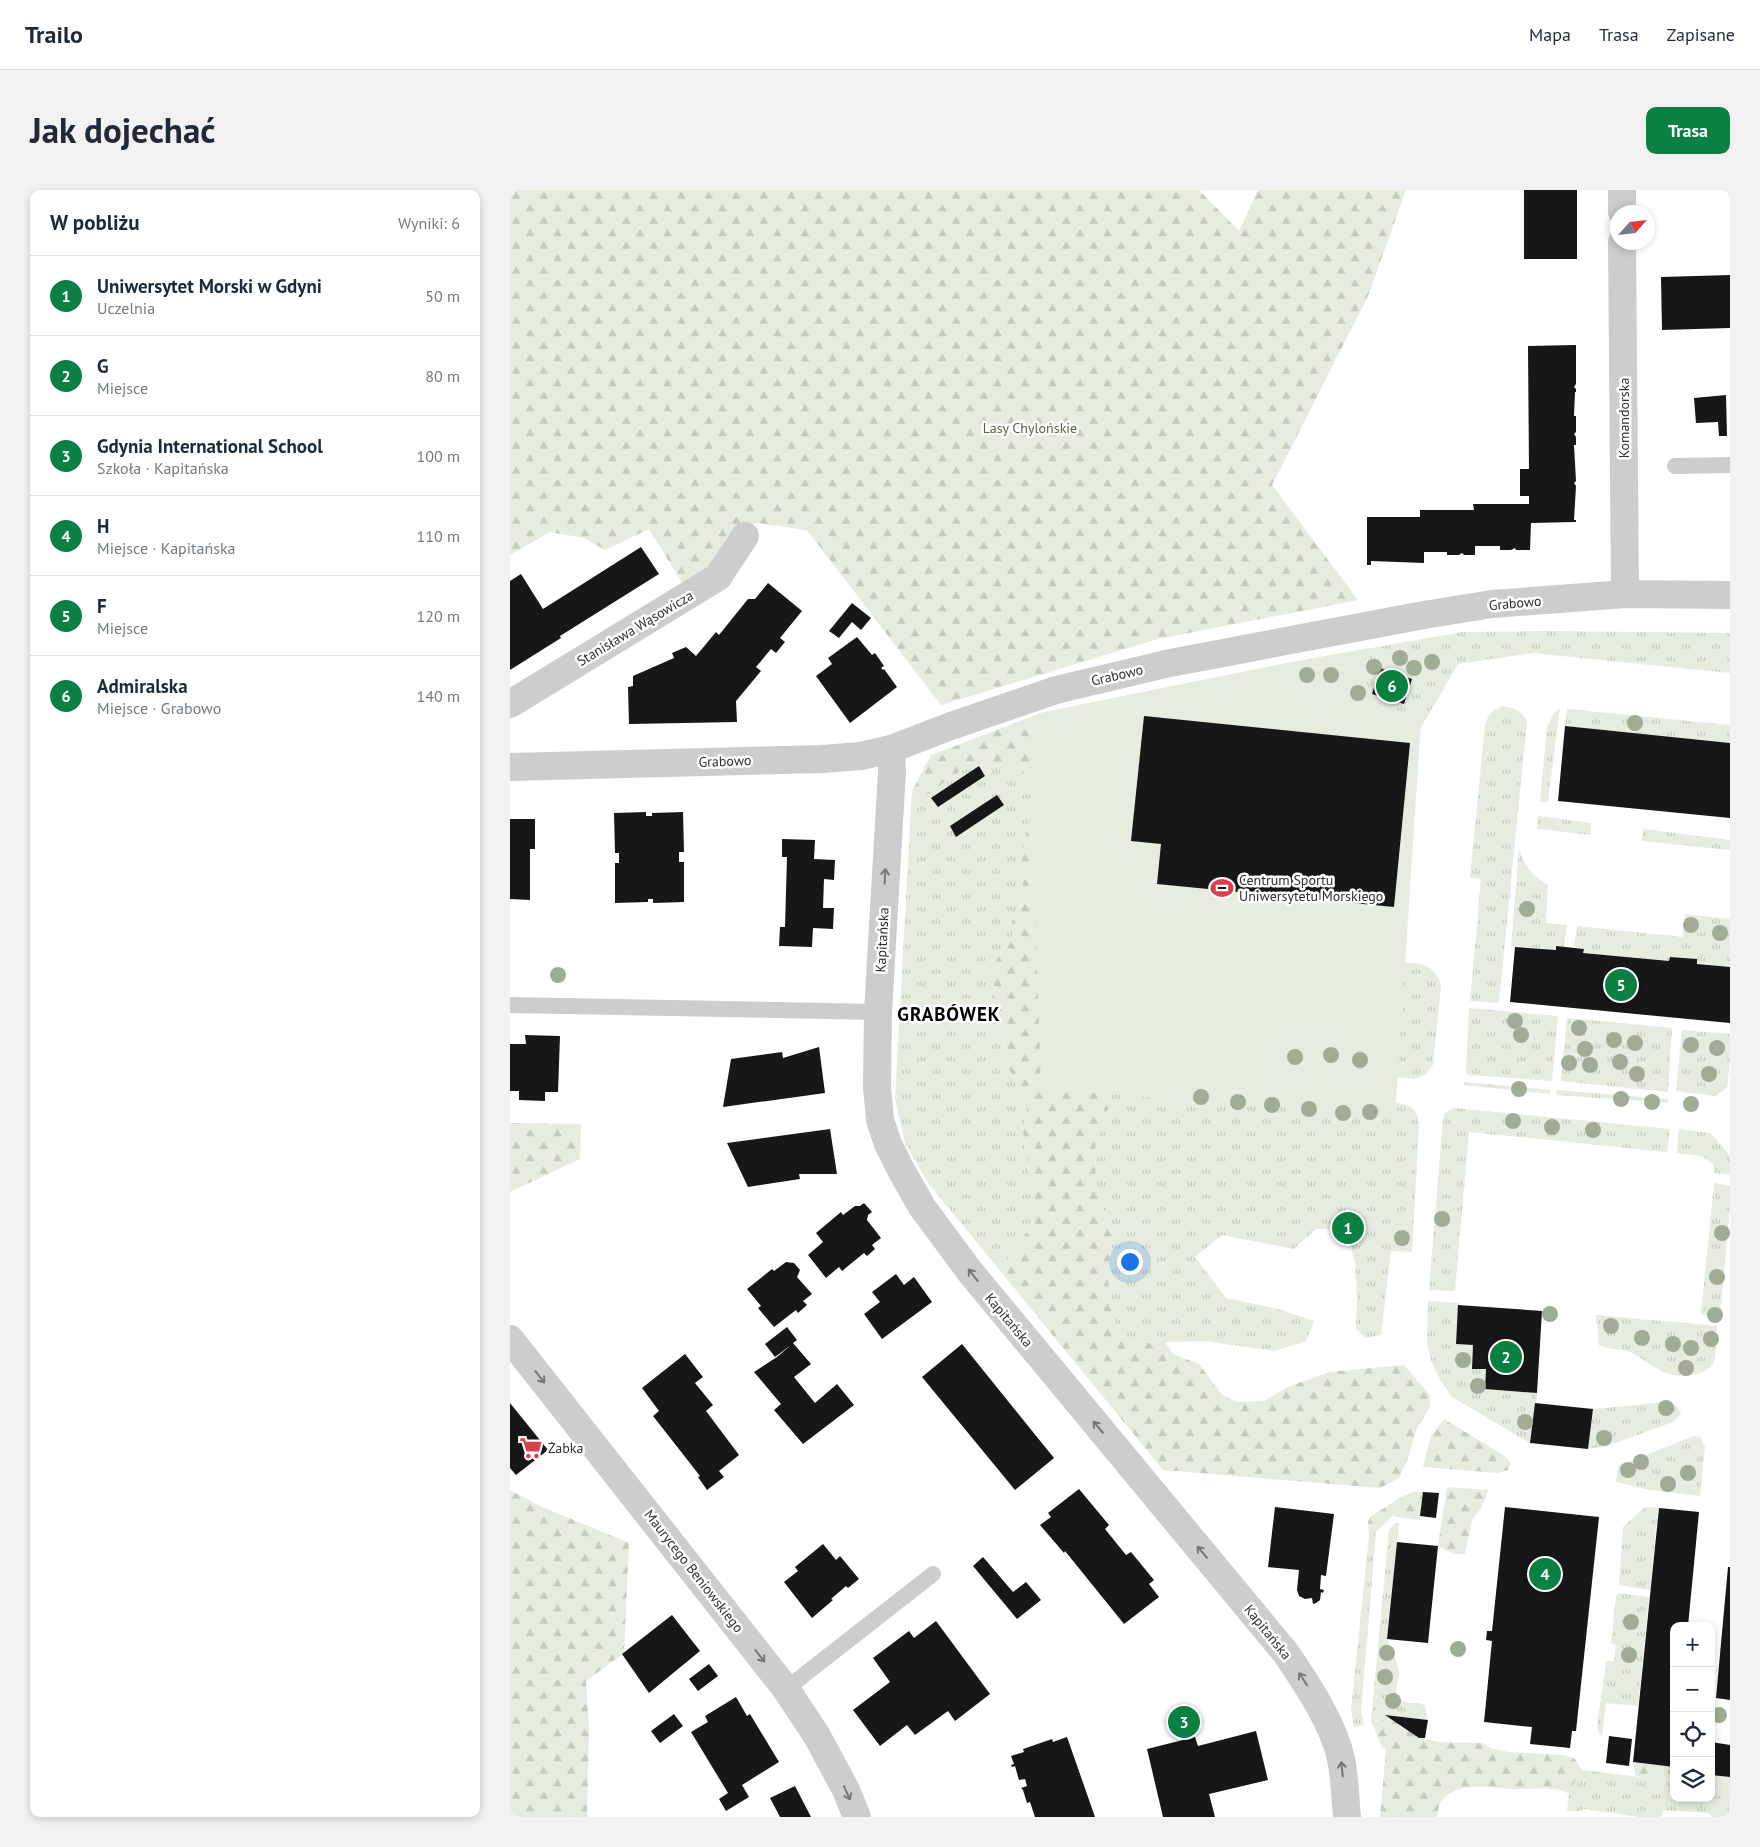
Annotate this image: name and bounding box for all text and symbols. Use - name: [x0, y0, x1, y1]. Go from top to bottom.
- text: Trailo: [25, 19, 83, 50]
- text: Mapa: [1529, 23, 1571, 46]
- text: Trasa: [1599, 23, 1639, 46]
- text: Zapisane: [1667, 23, 1735, 46]
- text: Jak dojechać: [30, 107, 215, 153]
- button: Trasa: [1646, 107, 1730, 154]
- north arrow: [1610, 205, 1655, 250]
- text: W pobliżu: [50, 209, 139, 236]
- text: Wyniki: 6: [398, 213, 460, 233]
- text: Uniwersytet Morski w Gdyni: [97, 274, 322, 298]
- text: 1: [61, 286, 71, 306]
- text: 50 m: [425, 286, 460, 306]
- text: Uczelnia: [97, 298, 155, 318]
- text: G: [97, 354, 109, 378]
- text: 2: [61, 366, 71, 386]
- text: 80 m: [425, 366, 460, 386]
- text: Miejsce: [97, 378, 148, 398]
- street label: Komandorska: [1615, 378, 1633, 458]
- park label: Lasy Chylońskie: [983, 419, 1077, 437]
- text: Gdynia International School: [97, 434, 323, 458]
- text: 3: [61, 446, 71, 466]
- text: 100 m: [417, 446, 460, 466]
- text: Szkoła · Kapitańska: [97, 458, 229, 478]
- text: H: [97, 514, 109, 538]
- text: 4: [61, 526, 71, 546]
- text: 110 m: [417, 526, 460, 546]
- text: Miejsce · Kapitańska: [97, 538, 236, 558]
- street label: Stanisława Wąsowicza: [573, 586, 697, 670]
- street label: Grabowo: [1488, 592, 1542, 614]
- text: F: [97, 594, 107, 618]
- text: 5: [61, 606, 71, 626]
- text: 120 m: [417, 606, 460, 626]
- text: Miejsce: [97, 618, 148, 638]
- street label: Grabowo: [1089, 660, 1145, 690]
- pin: 6: [1376, 667, 1408, 705]
- text: Admiralska: [97, 674, 188, 698]
- text: 6: [61, 686, 71, 706]
- text: 140 m: [417, 686, 460, 706]
- text: Miejsce · Grabowo: [97, 698, 221, 718]
- street label: Grabowo: [698, 751, 752, 771]
- one-way arrow: [881, 868, 890, 884]
- place label: Centrum Sportu Uniwersytetu Morskiego: [1239, 871, 1383, 905]
- sports icon: Centrum Sportu Uniwersytetu Morskiego: [1209, 875, 1235, 901]
- street label: Kapitańska: [871, 907, 893, 973]
- pin: 5: [1605, 966, 1637, 1004]
- district label: GRABÓWEK: [897, 1002, 1001, 1026]
- pin: 1: [1332, 1209, 1364, 1247]
- your location: [1117, 1249, 1143, 1275]
- one-way arrow: [967, 1269, 978, 1282]
- street label: Kapitańska: [981, 1289, 1037, 1351]
- pin: 2: [1490, 1338, 1522, 1376]
- one-way arrow: [535, 1370, 546, 1383]
- one-way arrow: [1093, 1421, 1104, 1434]
- supermarket icon: Żabka: [518, 1435, 544, 1461]
- place label: Żabka: [548, 1439, 584, 1457]
- street label: Maurycego Beniowskiego: [640, 1506, 748, 1636]
- one-way arrow: [1197, 1546, 1208, 1559]
- pin: 4: [1529, 1555, 1561, 1593]
- street label: Kapitańska: [1240, 1601, 1296, 1663]
- map controls: [1670, 1622, 1715, 1802]
- button: +: [1670, 1622, 1715, 1667]
- one-way arrow: [755, 1649, 766, 1662]
- button: −: [1670, 1667, 1715, 1712]
- one-way arrow: [1298, 1672, 1309, 1686]
- pin: 3: [1168, 1703, 1200, 1741]
- button: locate: [1670, 1712, 1715, 1757]
- button: layers: [1670, 1757, 1715, 1802]
- one-way arrow: [1337, 1761, 1347, 1777]
- one-way arrow: [842, 1785, 852, 1800]

